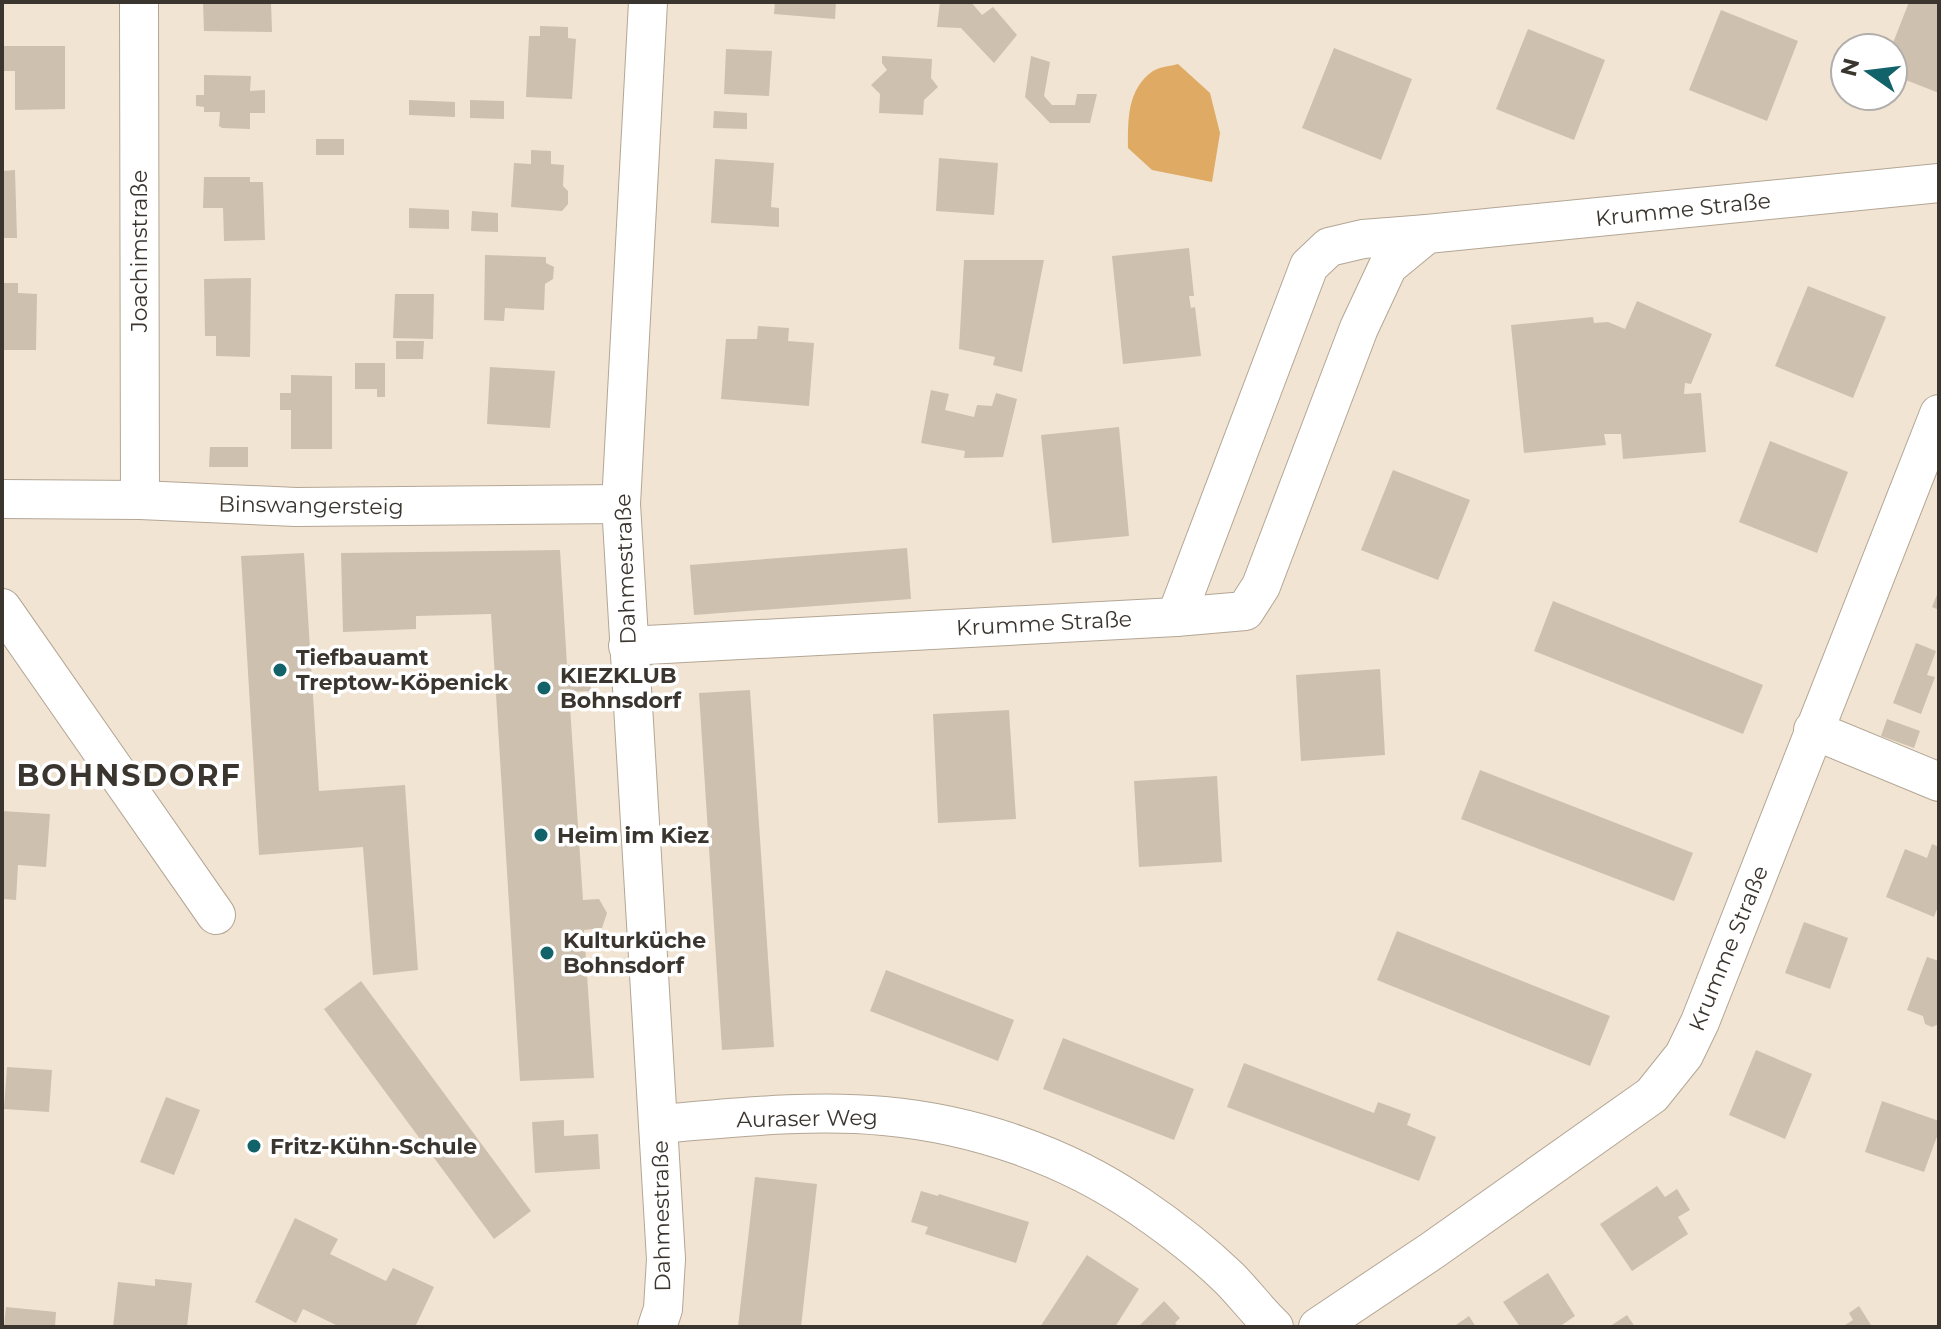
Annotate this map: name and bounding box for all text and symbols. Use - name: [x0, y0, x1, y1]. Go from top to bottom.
- north arrow: [1829, 32, 1909, 112]
- text: N: [1835, 55, 1865, 79]
- street label: Joachimstraße: [126, 170, 153, 333]
- street label: Krumme Straße: [1594, 187, 1772, 232]
- street label: Binswangersteig: [218, 490, 404, 521]
- street label: Dahmestraße: [609, 493, 642, 645]
- street label: Krumme Straße: [955, 605, 1133, 642]
- place label: Tiefbauamt Treptow-Köpenick: [296, 644, 509, 696]
- marker: Tiefbauamt Treptow-Köpenick: [271, 661, 289, 679]
- place label: KIEZKLUB Bohnsdorf: [560, 662, 682, 714]
- marker: KIEZKLUB Bohnsdorf: [535, 679, 553, 697]
- district label: BOHNSDORF: [16, 757, 242, 794]
- place label: Heim im Kiez: [557, 822, 709, 849]
- marker: Heim im Kiez: [532, 826, 550, 844]
- street label: Krumme Straße: [1683, 861, 1774, 1035]
- place label: Kulturküche Bohnsdorf: [563, 927, 706, 979]
- marker: Kulturküche Bohnsdorf: [538, 944, 556, 962]
- street label: Auraser Weg: [736, 1104, 878, 1133]
- place label: Fritz-Kühn-Schule: [270, 1133, 477, 1160]
- marker: Fritz-Kühn-Schule: [245, 1137, 263, 1155]
- street label: Dahmestraße: [647, 1140, 676, 1292]

